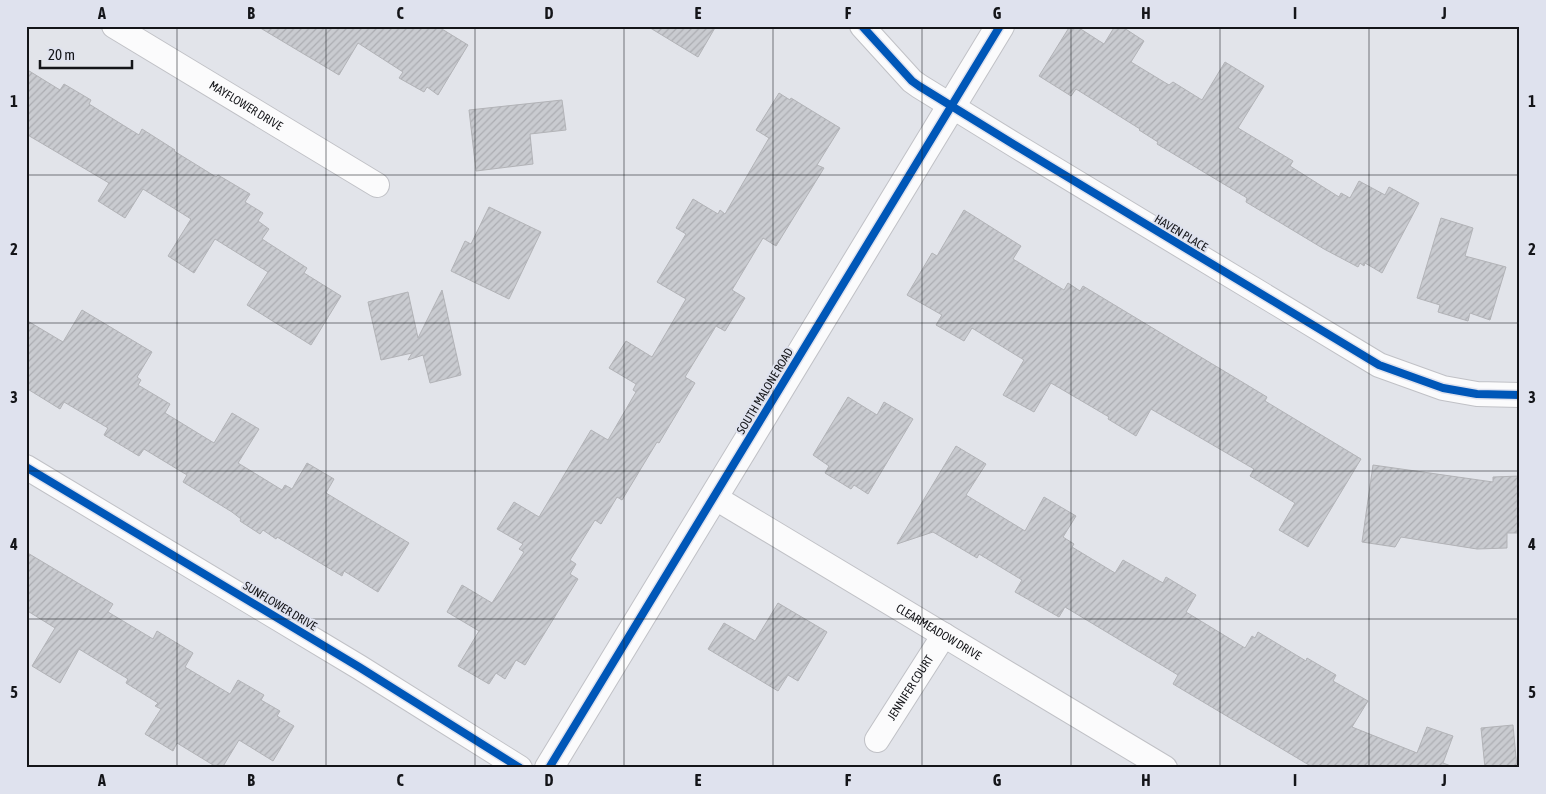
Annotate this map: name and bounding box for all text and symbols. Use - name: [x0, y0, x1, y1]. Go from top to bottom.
- text: A: [97, 4, 106, 22]
- text: B: [247, 4, 255, 22]
- text: C: [396, 4, 404, 22]
- text: D: [545, 4, 554, 22]
- text: E: [695, 4, 702, 22]
- text: F: [845, 4, 852, 22]
- text: G: [993, 4, 1002, 22]
- text: H: [1141, 4, 1151, 22]
- text: I: [1293, 4, 1297, 22]
- text: J: [1440, 4, 1447, 22]
- scale bar: [40, 38, 132, 70]
- text: 20 m: [48, 46, 75, 63]
- street label: MAYFLOWER DRIVE: [207, 78, 285, 133]
- text: 1: [10, 92, 18, 110]
- text: 1: [1528, 92, 1536, 110]
- street label: HAVEN PLACE: [1152, 212, 1210, 254]
- text: 2: [10, 240, 18, 258]
- text: 2: [1528, 240, 1536, 258]
- street label: SOUTH MALONE ROAD: [734, 345, 796, 436]
- text: 3: [10, 388, 18, 406]
- text: 3: [1528, 388, 1536, 406]
- text: 4: [9, 535, 18, 553]
- text: 4: [1527, 535, 1536, 553]
- street label: SUNFLOWER DRIVE: [241, 578, 319, 634]
- street label: CLEARMEADOW DRIVE: [893, 601, 984, 663]
- street label: JENNIFER COURT: [884, 652, 937, 723]
- text: 5: [10, 683, 18, 701]
- text: 5: [1528, 683, 1536, 701]
- text: A: [97, 771, 106, 789]
- text: B: [247, 771, 255, 789]
- text: C: [396, 771, 404, 789]
- text: D: [545, 771, 554, 789]
- text: E: [695, 771, 702, 789]
- text: F: [845, 771, 852, 789]
- text: G: [993, 771, 1002, 789]
- text: H: [1141, 771, 1151, 789]
- text: I: [1293, 771, 1297, 789]
- text: J: [1440, 771, 1447, 789]

